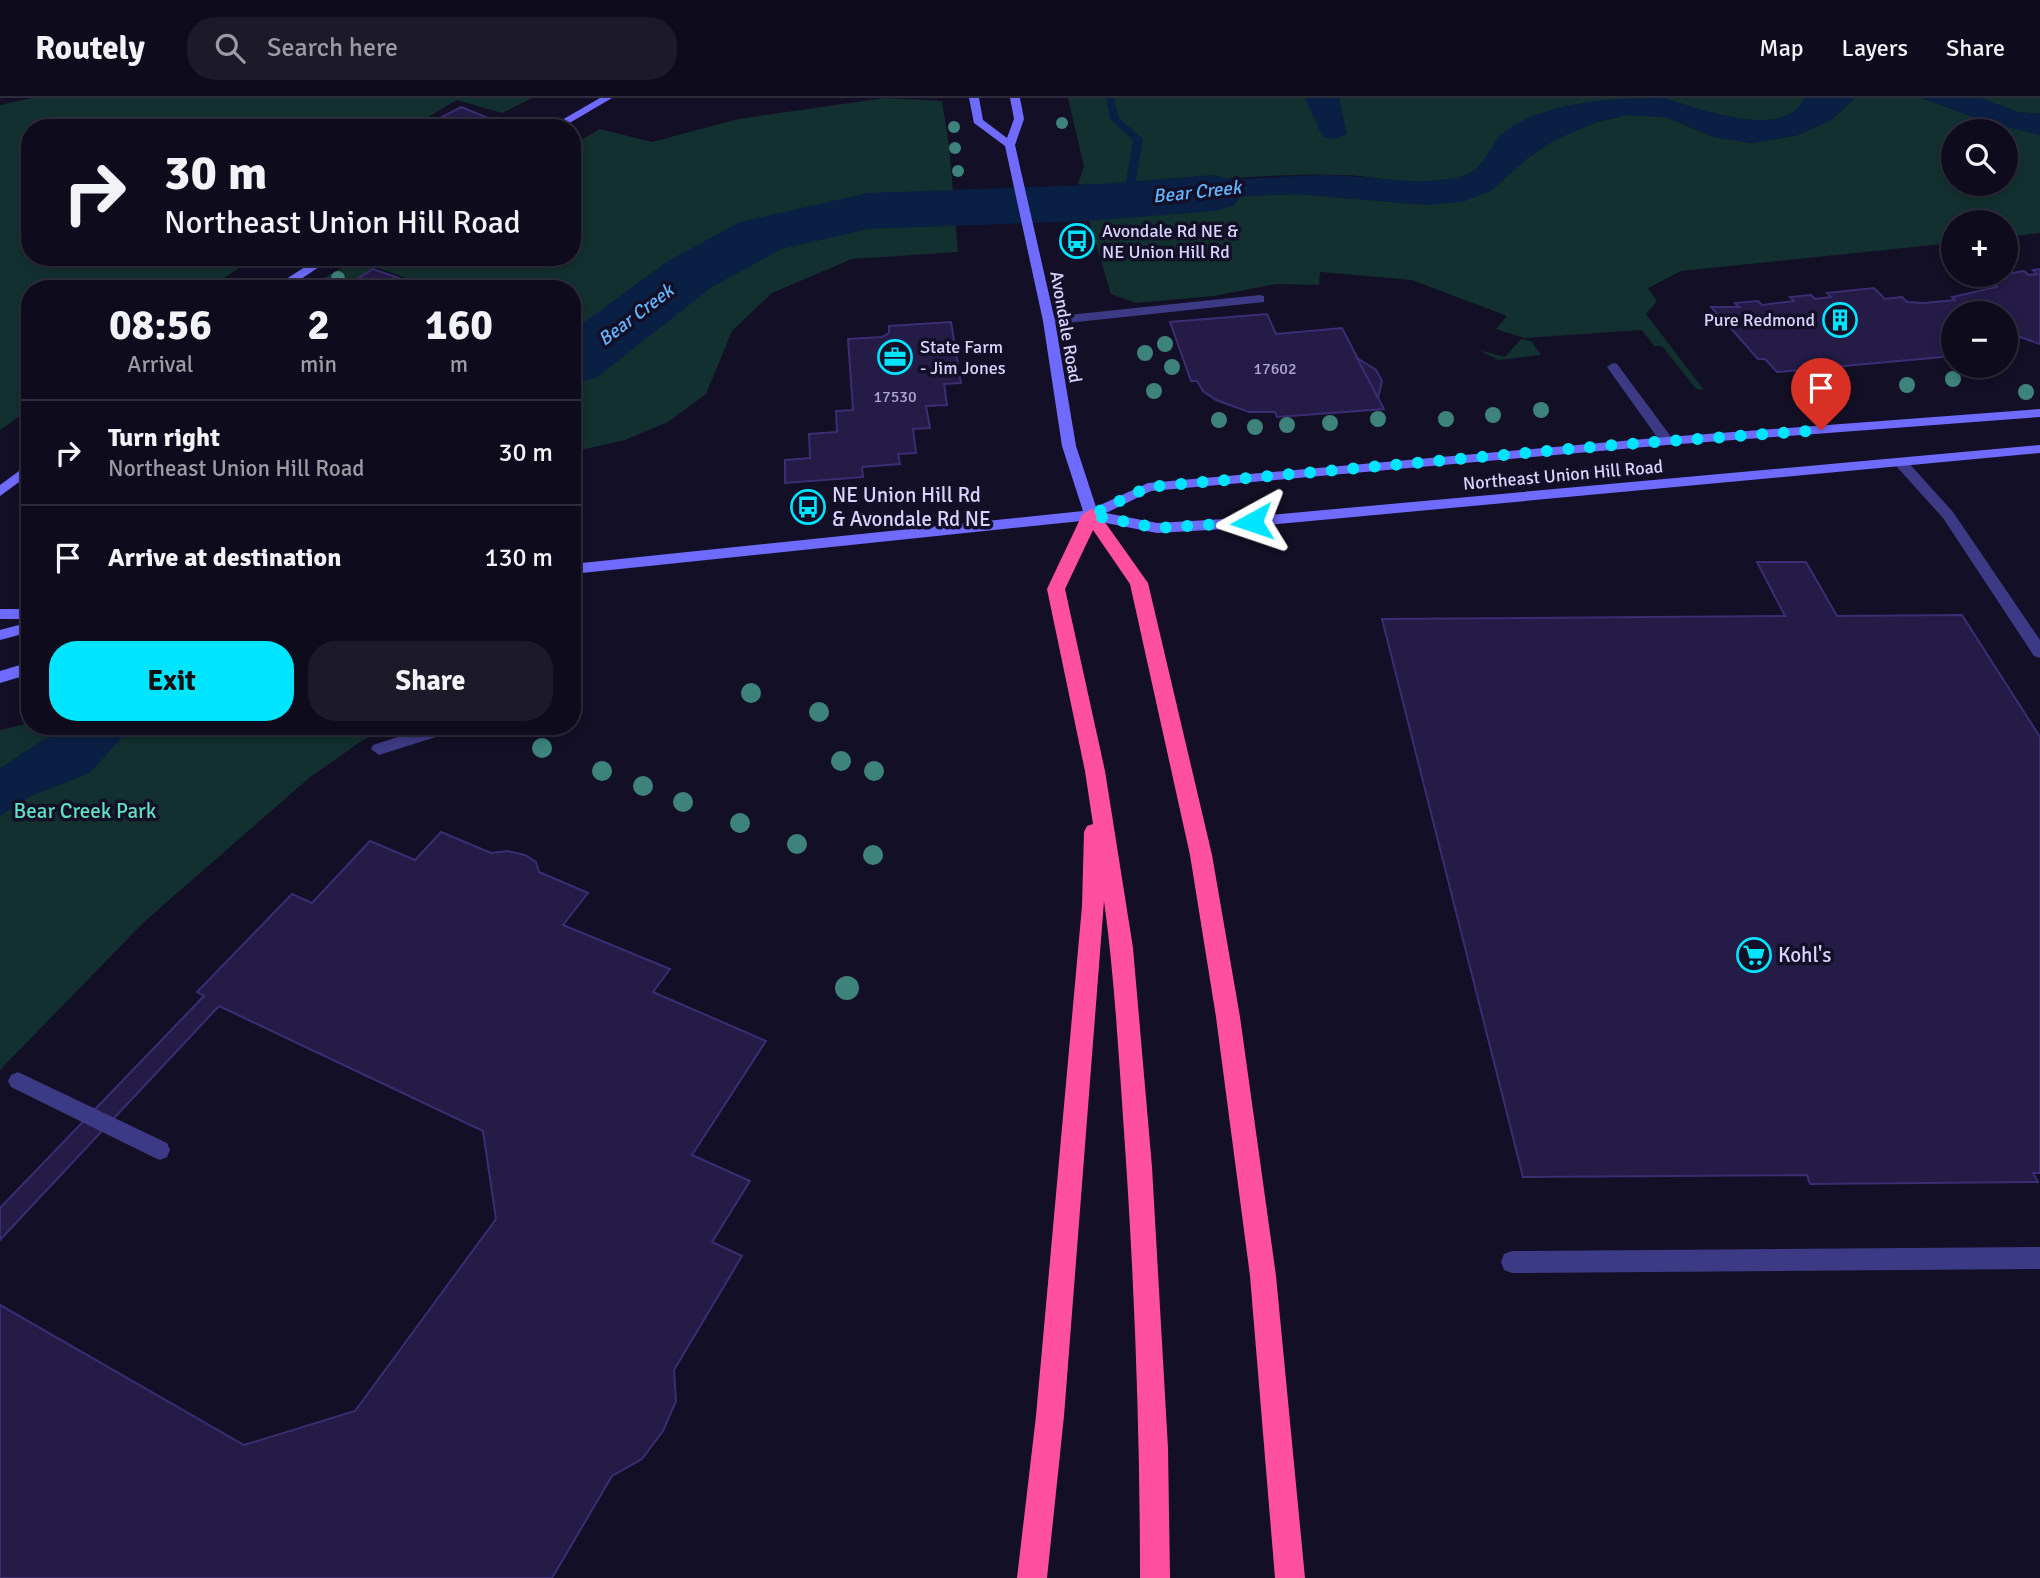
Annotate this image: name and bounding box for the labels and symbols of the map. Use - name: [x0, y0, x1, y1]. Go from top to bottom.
- water label: Bear Creek: [1152, 175, 1244, 209]
- place label: Avondale Rd NE & NE Union Hill Rd: [1102, 220, 1238, 263]
- bus stop icon: Avondale Rd NE & NE Union Hill Rd: [1058, 222, 1096, 260]
- street label: Avondale Road: [1045, 269, 1087, 385]
- water label: Bear Creek: [593, 278, 680, 351]
- building icon: Pure Redmond: [1821, 301, 1859, 339]
- place label: Pure Redmond: [1704, 309, 1815, 331]
- place label: State Farm - Jim Jones: [920, 336, 1006, 379]
- office icon: State Farm - Jim Jones: [876, 338, 914, 376]
- pin: [1791, 358, 1851, 430]
- house number: 17602: [1253, 359, 1297, 379]
- house number: 17530: [873, 387, 917, 407]
- street label: Northeast Union Hill Road: [1462, 455, 1664, 495]
- place label: NE Union Hill Rd & Avondale Rd NE: [832, 482, 991, 532]
- position arrow: [1215, 485, 1289, 559]
- bus stop icon: NE Union Hill Rd & Avondale Rd NE: [789, 488, 827, 526]
- park label: Bear Creek Park: [14, 798, 157, 824]
- supermarket icon: Kohl's: [1735, 936, 1773, 974]
- place label: Kohl's: [1778, 942, 1832, 968]

